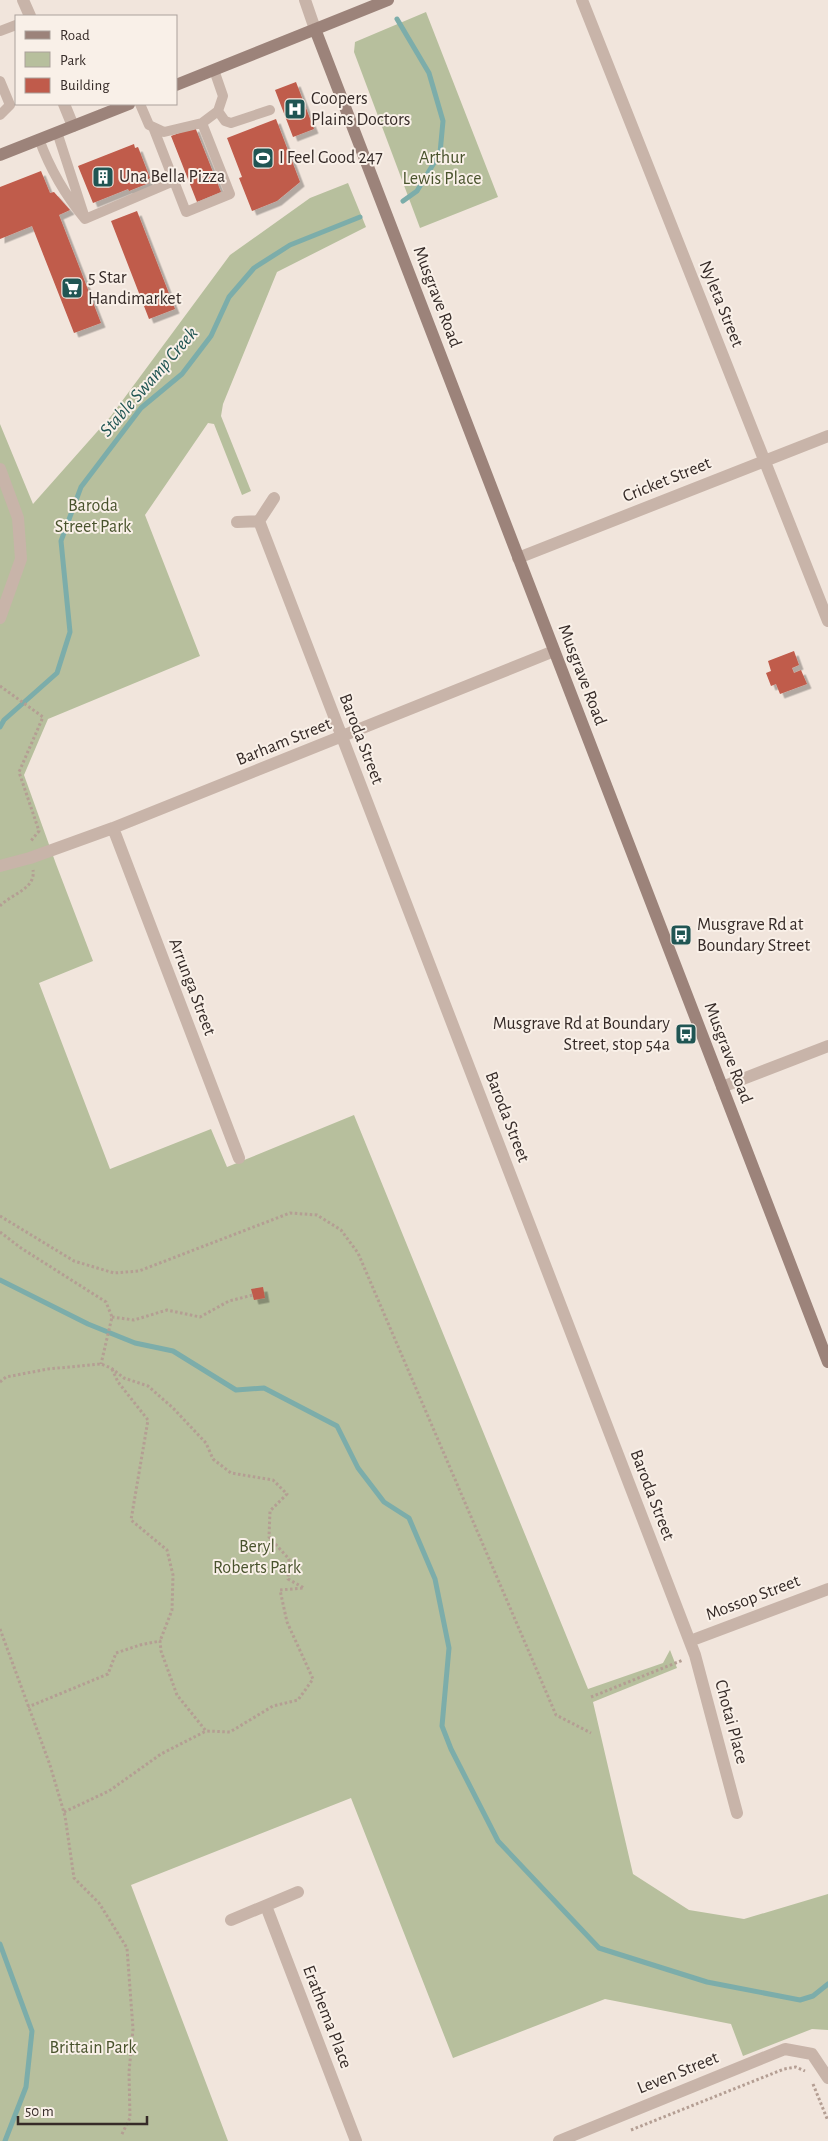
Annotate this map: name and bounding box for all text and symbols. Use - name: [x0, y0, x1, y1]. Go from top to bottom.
- legend: [15, 15, 178, 105]
- text: Road: [60, 28, 90, 43]
- text: Park: [60, 53, 86, 68]
- text: Building: [60, 78, 110, 93]
- place label: Coopers Plains Doctors: [311, 90, 410, 129]
- hospital icon: Coopers Plains Doctors: [283, 97, 307, 121]
- sports icon: I Feel Good 247: [251, 146, 275, 170]
- place label: I Feel Good 247: [279, 149, 383, 167]
- park label: Arthur Lewis Place: [403, 149, 481, 188]
- building icon: Una Bella Pizza: [91, 165, 115, 189]
- place label: Una Bella Pizza: [119, 168, 225, 186]
- street label: Musgrave Road: [409, 244, 465, 350]
- street label: Nyleta Street: [696, 258, 747, 350]
- place label: 5 Star Handimarket: [88, 269, 182, 308]
- supermarket icon: 5 Star Handimarket: [60, 276, 84, 300]
- water label: Stable Swamp Creek: [96, 323, 202, 440]
- street label: Cricket Street: [620, 454, 714, 506]
- park label: Baroda Street Park: [55, 497, 132, 536]
- street label: Musgrave Road: [554, 622, 610, 728]
- street label: Baroda Street: [335, 691, 387, 787]
- street label: Barham Street: [234, 715, 334, 769]
- place label: Musgrave Rd at Boundary Street: [697, 916, 810, 955]
- bus stop icon: Musgrave Rd at Boundary Street: [669, 923, 693, 947]
- street label: Arrunga Street: [165, 936, 219, 1038]
- street label: Musgrave Road: [700, 1000, 756, 1106]
- place label: Musgrave Rd at Boundary Street, stop 54a: [493, 1015, 670, 1054]
- bus stop icon: Musgrave Rd at Boundary Street, stop 54a: [674, 1022, 698, 1046]
- street label: Baroda Street: [481, 1069, 533, 1165]
- street label: Baroda Street: [626, 1447, 678, 1543]
- park label: Beryl Roberts Park: [213, 1538, 302, 1577]
- street label: Mossop Street: [703, 1572, 803, 1624]
- street label: Chotai Place: [711, 1678, 751, 1766]
- street label: Erathema Place: [299, 1963, 355, 2071]
- park label: Brittain Park: [49, 2039, 137, 2057]
- street label: Leven Street: [635, 2048, 721, 2097]
- scale bar: [18, 2094, 146, 2126]
- text: 50 m: [25, 2104, 54, 2119]

